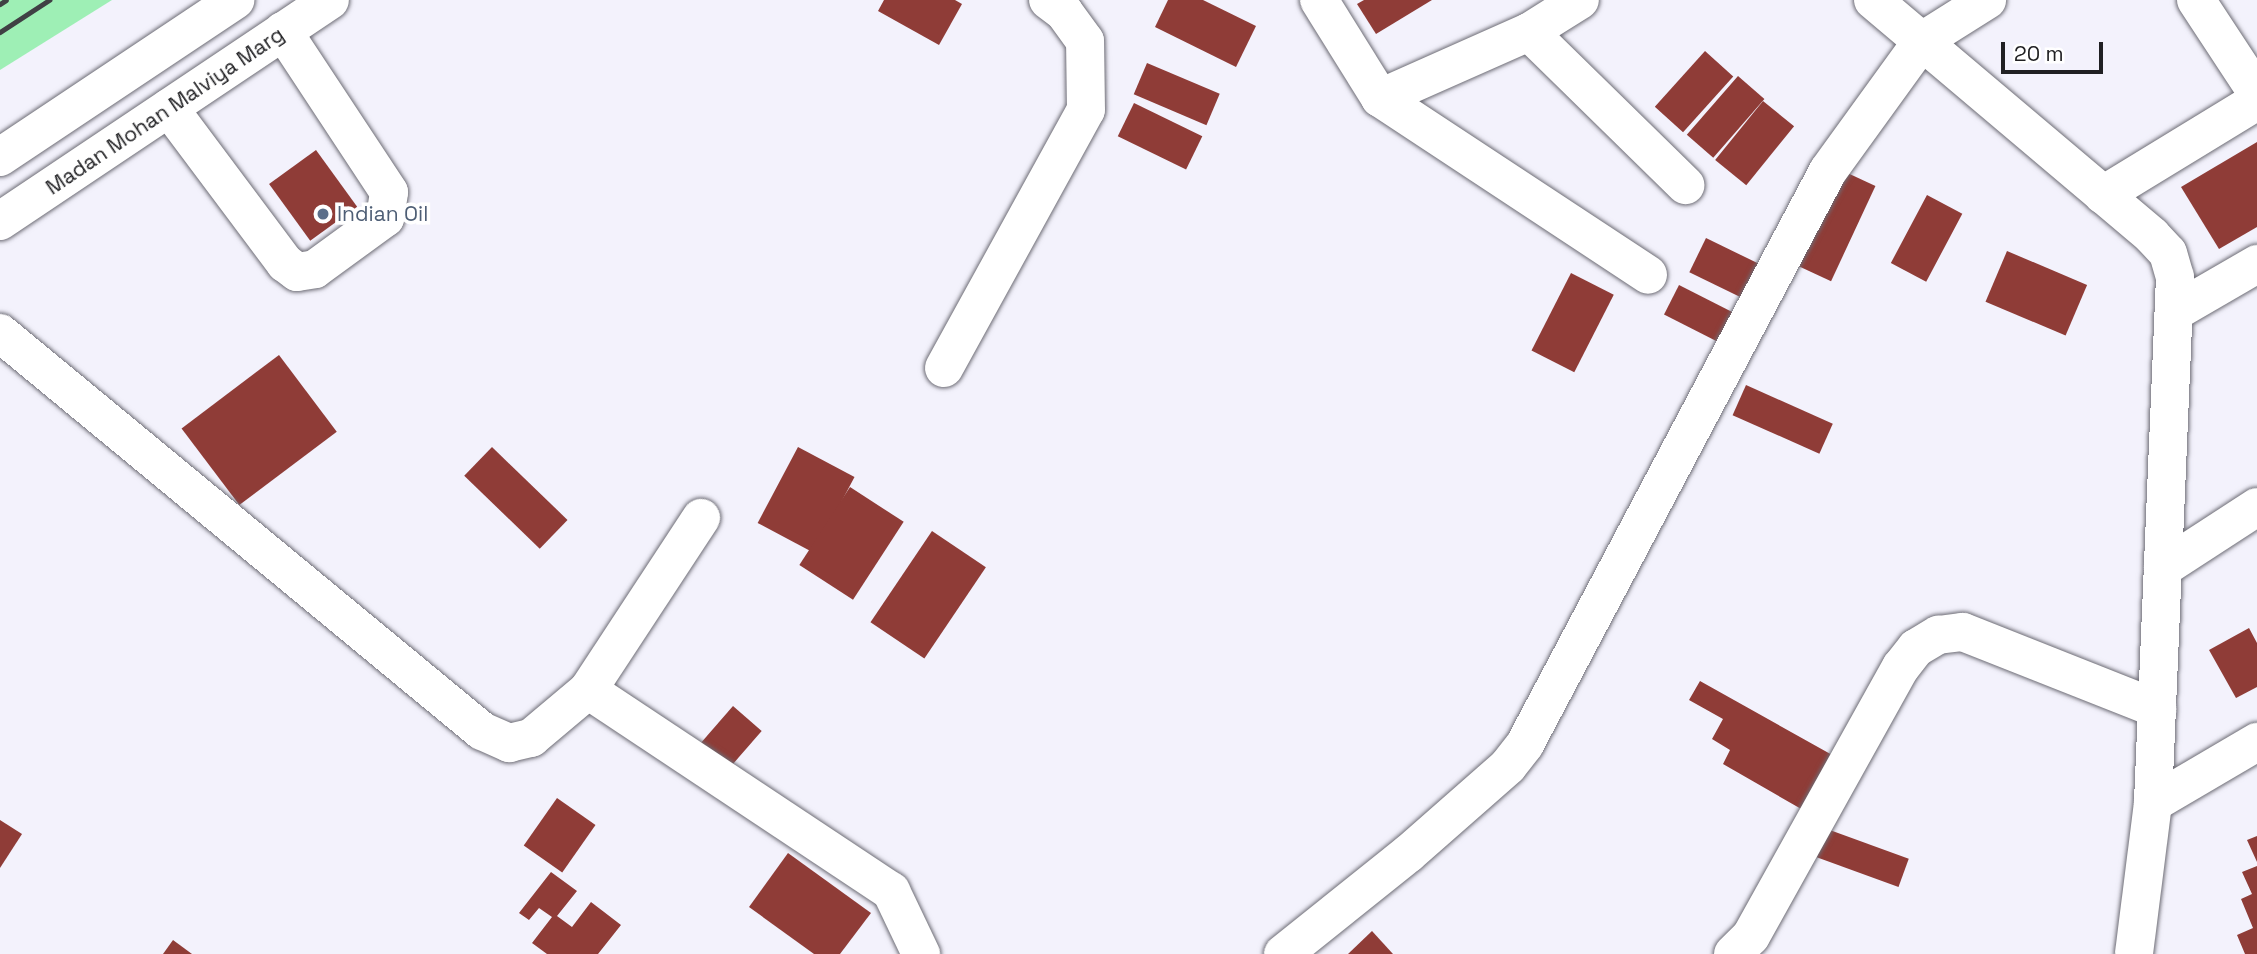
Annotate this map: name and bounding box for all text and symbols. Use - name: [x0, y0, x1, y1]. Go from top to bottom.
- street label: Madan Mohan Malviya Marg: [41, 22, 289, 200]
- scale bar: [2005, 28, 2106, 72]
- text: 20 m: [2014, 40, 2064, 67]
- place label: Indian Oil: [337, 201, 428, 227]
- marker: Indian Oil: [315, 206, 331, 222]

